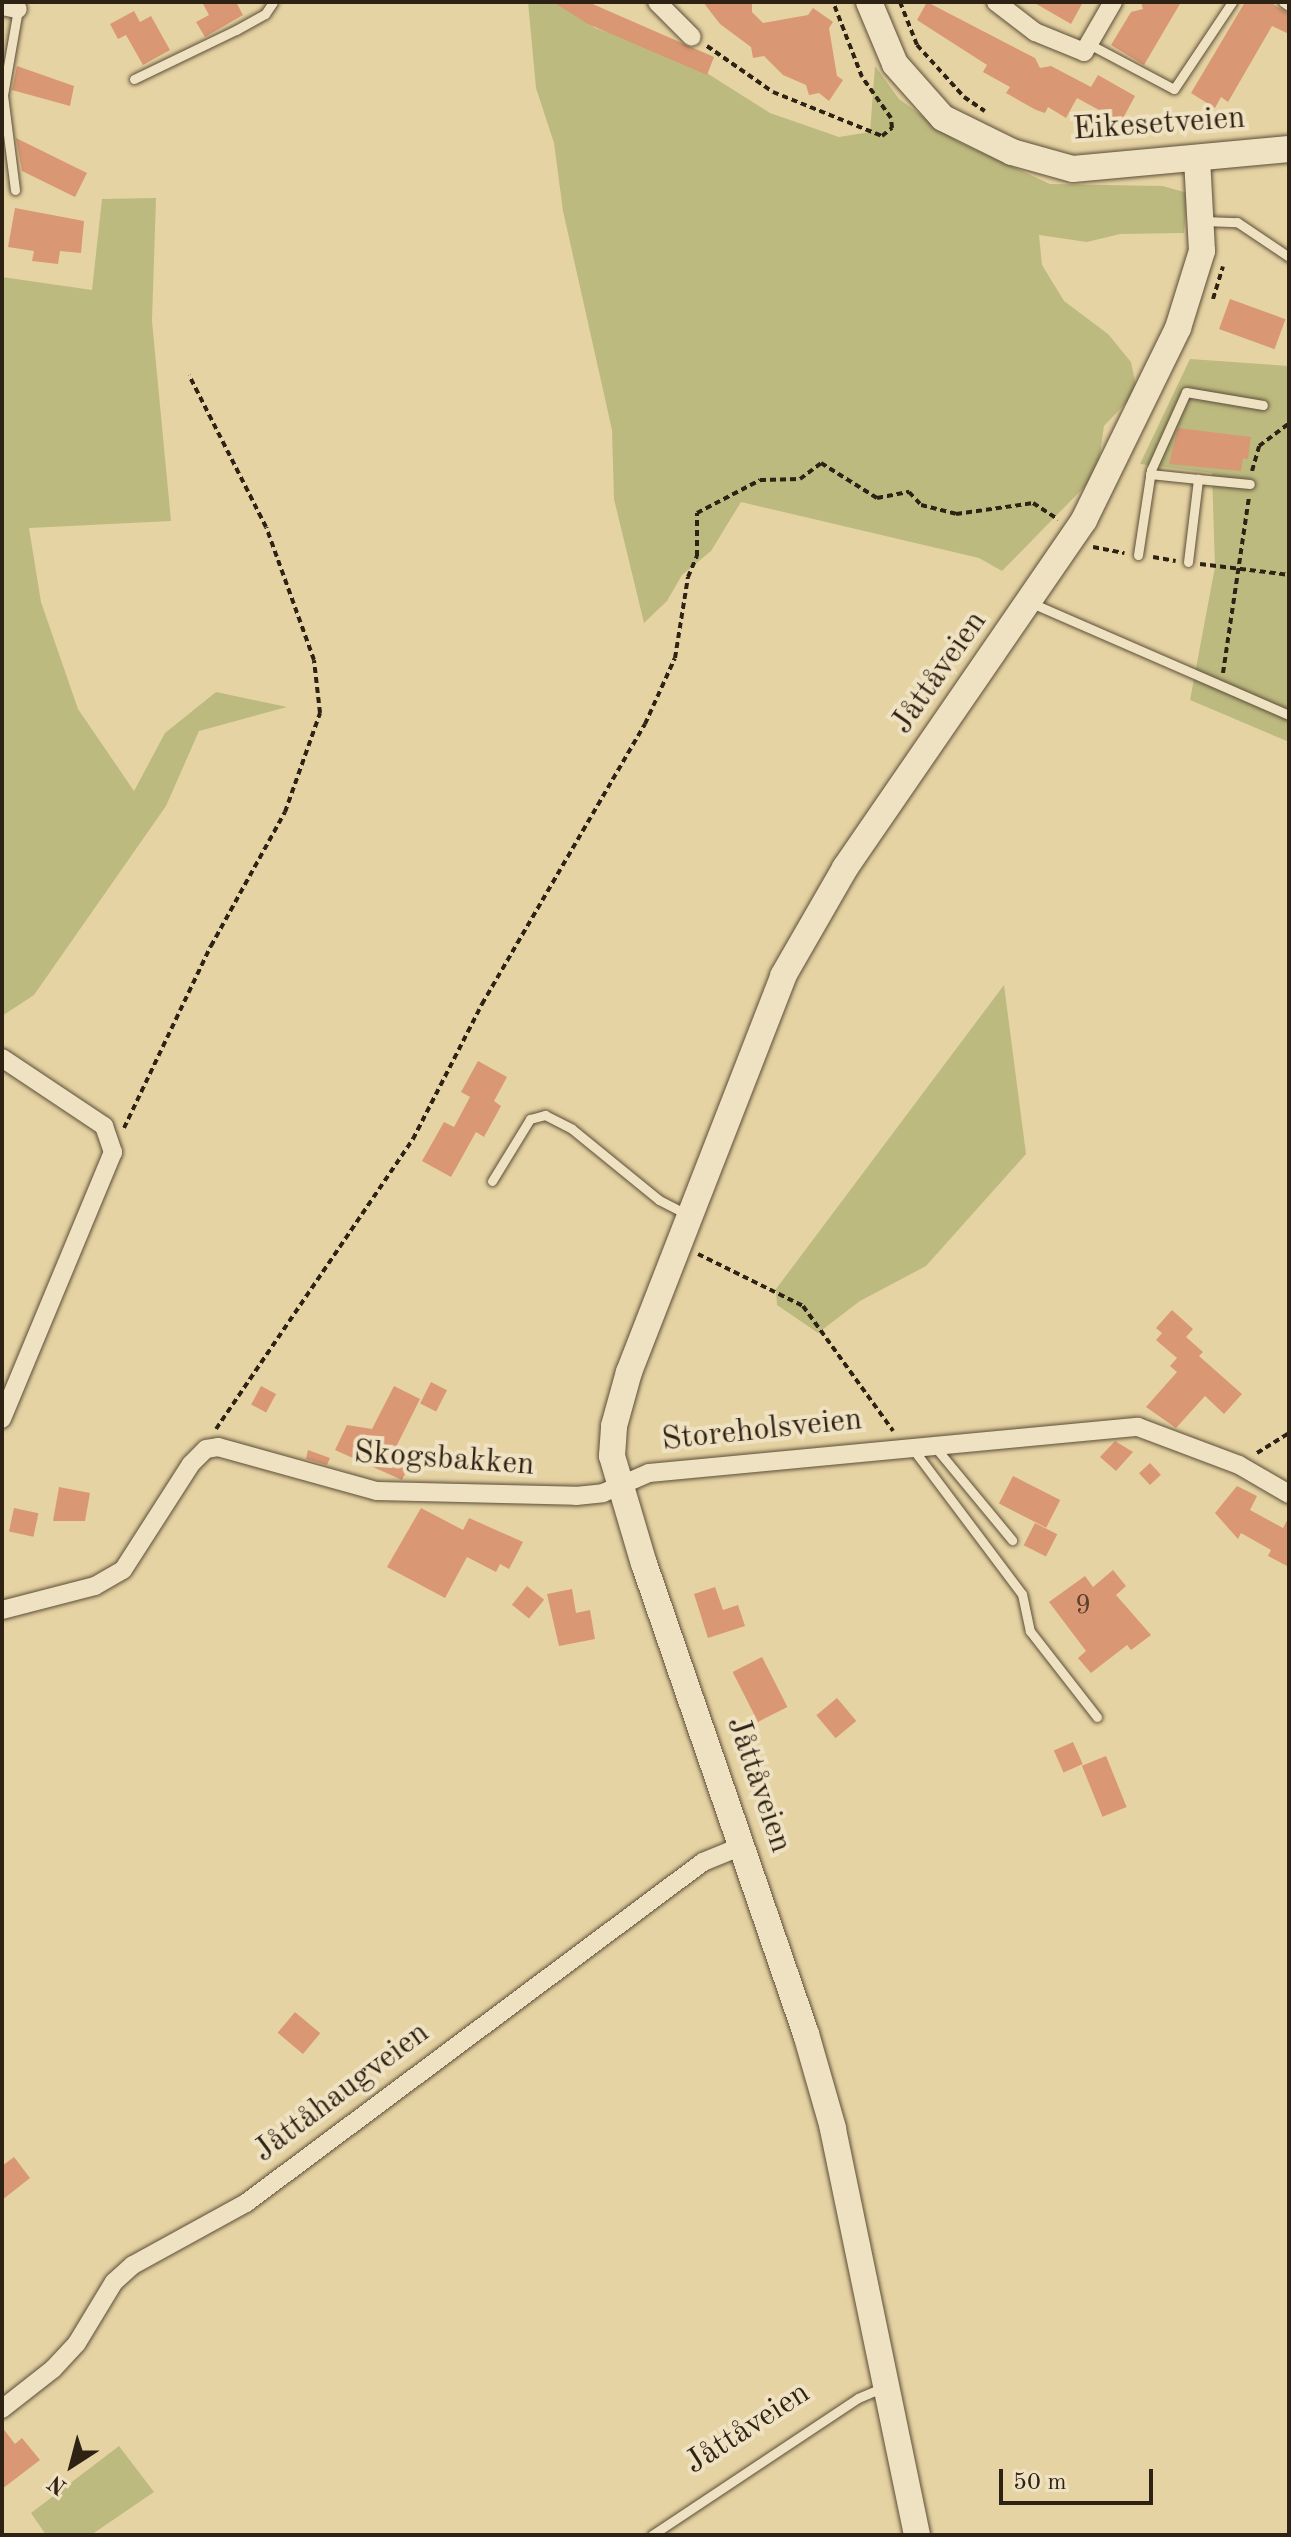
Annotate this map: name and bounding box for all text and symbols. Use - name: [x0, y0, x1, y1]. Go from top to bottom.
- street label: Eikesetveien: [1072, 100, 1246, 150]
- street label: Jåttåveien: [884, 604, 996, 742]
- street label: Storeholsveien: [660, 1401, 864, 1461]
- street label: Skogsbakken: [352, 1435, 536, 1485]
- house number: 9: [1075, 1589, 1091, 1623]
- street label: Jåttåveien: [717, 1712, 799, 1858]
- street label: Jåttåhaugveien: [247, 2015, 437, 2171]
- street label: Jåttåveien: [678, 2374, 818, 2484]
- north arrow: [32, 2425, 112, 2505]
- scale bar: [1003, 2453, 1157, 2503]
- text: N: [45, 2471, 71, 2498]
- text: 50 m: [1013, 2471, 1067, 2495]

